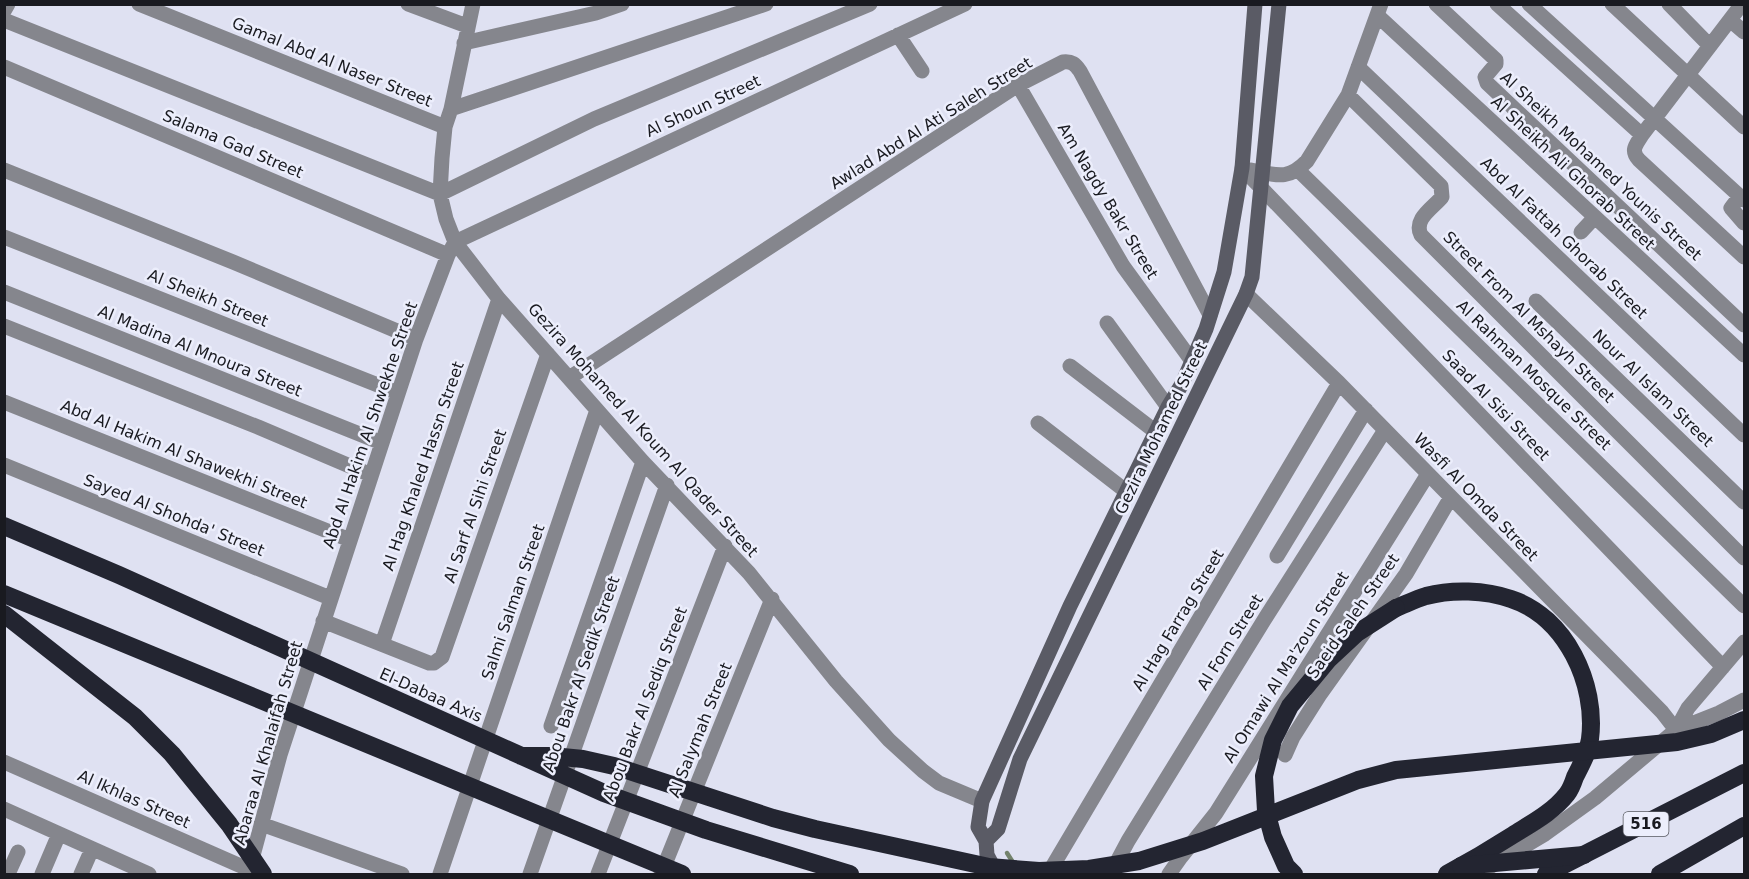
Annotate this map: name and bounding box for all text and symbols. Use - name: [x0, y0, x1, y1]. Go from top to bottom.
- street label: Gamal Abd Al Naser Street: [229, 13, 435, 111]
- street label: Awlad Abd Al Ati Saleh Street: [827, 53, 1035, 193]
- street label: Al Sheikh Mohamed Younis Street: [1497, 68, 1705, 264]
- street label: Al Shoun Street: [643, 71, 763, 141]
- street label: Al Sheikh Ali Ghorab Street: [1487, 92, 1659, 254]
- street label: Salama Gad Street: [160, 106, 306, 182]
- street label: Am Nagdy Bakr Street: [1054, 120, 1162, 282]
- street label: Abd Al Fattah Ghorab Street: [1477, 153, 1651, 323]
- street label: Street From Al Mshayh Street: [1439, 227, 1619, 407]
- street label: Al Sheikh Street: [145, 265, 271, 331]
- street label: Al Rahman Mosque Street: [1453, 296, 1615, 454]
- street label: Abd Al Hakim Al Shwekhe Street: [319, 299, 421, 551]
- street label: Gezira Mohamed Al Koum Al Qader Street: [524, 299, 762, 561]
- street label: Al Madina Al Mnoura Street: [95, 301, 305, 401]
- street label: Nour Al Islam Street: [1589, 325, 1717, 451]
- street label: Gezira Mohamed Street: [1111, 339, 1211, 517]
- street label: Saad Al Sisi Street: [1438, 346, 1554, 464]
- street label: Al Hag Khaled Hassn Street: [378, 359, 468, 573]
- street label: Abd Al Hakim Al Shawekhi Street: [58, 396, 310, 512]
- street label: Al Sarf Al Sihi Street: [440, 427, 510, 585]
- street label: Wasfi Al Omda Street: [1410, 429, 1542, 565]
- street label: Sayed Al Shohda' Street: [81, 470, 267, 560]
- street label: Salmi Salman Street: [477, 522, 549, 682]
- street label: Al Hag Farrag Street: [1128, 546, 1228, 694]
- street label: Saeid Saleh Street: [1303, 550, 1403, 682]
- street label: Al Omawi Al Ma'zoun Street: [1219, 568, 1353, 766]
- street label: Abou Bakr Al Sedik Street: [539, 574, 623, 774]
- street label: Al Forn Street: [1193, 591, 1267, 693]
- street label: Abou Bakr Al Sediq Street: [599, 604, 691, 804]
- street label: Abaraa Al Khalaifah Street: [230, 639, 306, 847]
- street label: Al Salymah Street: [664, 660, 736, 800]
- street label: El-Dabaa Axis: [377, 664, 485, 726]
- street label: Al Ikhlas Street: [75, 766, 193, 832]
- road number: 516: [1624, 812, 1668, 836]

